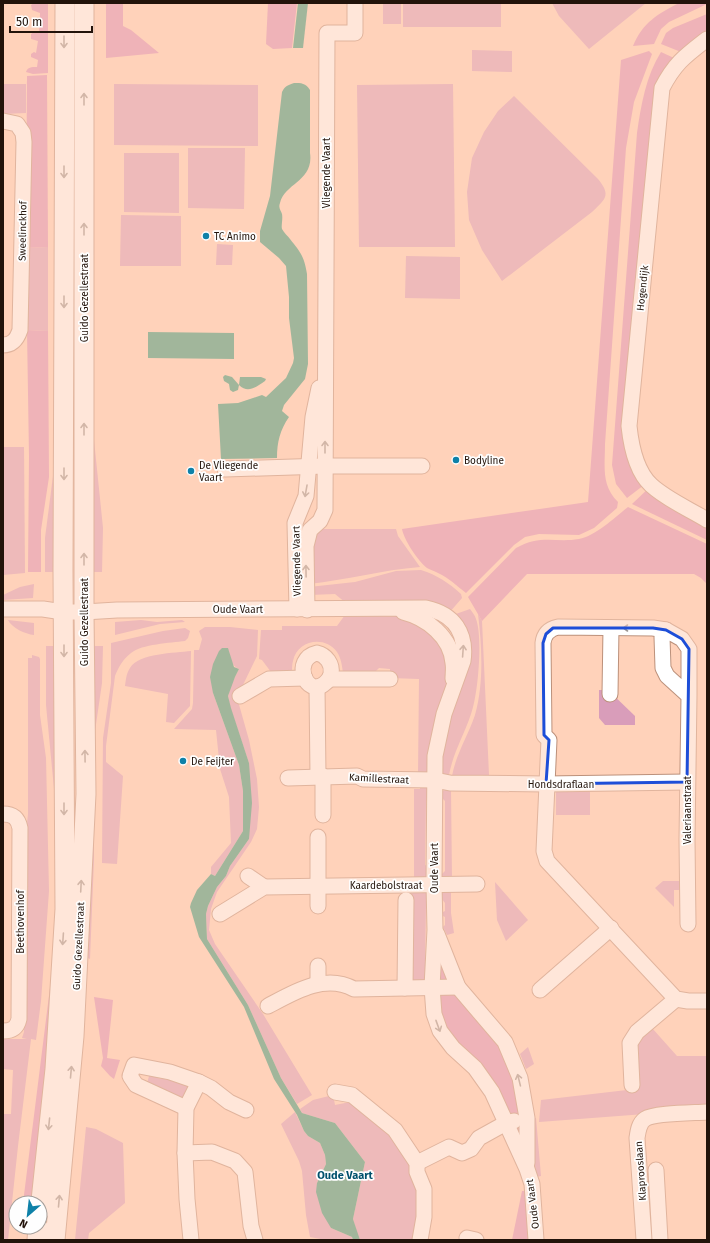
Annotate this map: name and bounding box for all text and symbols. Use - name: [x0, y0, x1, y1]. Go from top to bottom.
- scale bar: [10, 8, 92, 34]
- text: 50 m: [16, 15, 42, 29]
- one-way arrow: [60, 35, 68, 48]
- one-way arrow: [80, 93, 88, 106]
- street label: Vliegende Vaart: [321, 137, 333, 208]
- one-way arrow: [60, 165, 68, 178]
- street label: Sweelinckhof: [16, 200, 30, 261]
- one-way arrow: [80, 223, 88, 236]
- marker: TC Animo: [201, 231, 211, 241]
- place label: TC Animo: [214, 231, 256, 243]
- street label: Guido Gezellestraat: [79, 253, 91, 342]
- street label: Hogendijk: [635, 264, 651, 311]
- one-way arrow: [60, 295, 68, 308]
- one-way arrow: [80, 423, 88, 436]
- one-way arrow: [321, 441, 329, 454]
- marker: Bodyline: [451, 455, 461, 465]
- place label: Bodyline: [464, 455, 504, 467]
- place label: De Vliegende Vaart: [199, 460, 258, 484]
- marker: De Vliegende Vaart: [186, 466, 196, 476]
- one-way arrow: [60, 467, 68, 480]
- one-way arrow: [302, 484, 310, 497]
- street label: Vliegende Vaart: [290, 525, 304, 596]
- one-way arrow: [80, 553, 88, 566]
- one-way arrow: [302, 565, 310, 578]
- street label: Guido Gezellestraat: [79, 577, 91, 666]
- street label: Oude Vaart: [213, 604, 264, 616]
- one-way arrow: [623, 624, 636, 632]
- one-way arrow: [60, 644, 68, 657]
- one-way arrow: [460, 645, 467, 658]
- one-way arrow: [81, 750, 89, 763]
- marker: De Feijter: [178, 756, 188, 766]
- place label: De Feijter: [191, 756, 234, 768]
- street label: Kamillestraat: [349, 771, 410, 787]
- street label: Valeriaanstraat: [682, 775, 694, 844]
- street label: Hondsdraflaan: [528, 779, 594, 791]
- one-way arrow: [60, 802, 68, 815]
- street label: Oude Vaart: [429, 842, 441, 893]
- one-way arrow: [78, 880, 85, 893]
- street label: Kaardebolstraat: [350, 880, 423, 892]
- street label: Beethovenhof: [15, 890, 27, 954]
- street label: Guido Gezellestraat: [71, 901, 87, 990]
- one-way arrow: [59, 932, 66, 945]
- one-way arrow: [435, 1019, 443, 1031]
- one-way arrow: [67, 1066, 75, 1079]
- one-way arrow: [515, 1074, 523, 1087]
- one-way arrow: [45, 1117, 52, 1130]
- street label: Klaprooslaan: [633, 1141, 649, 1201]
- district label: Oude Vaart: [317, 1169, 374, 1182]
- street label: Oude Vaart: [524, 1178, 542, 1230]
- north arrow: [8, 1195, 48, 1235]
- one-way arrow: [55, 1195, 62, 1208]
- text: N: [17, 1216, 30, 1231]

